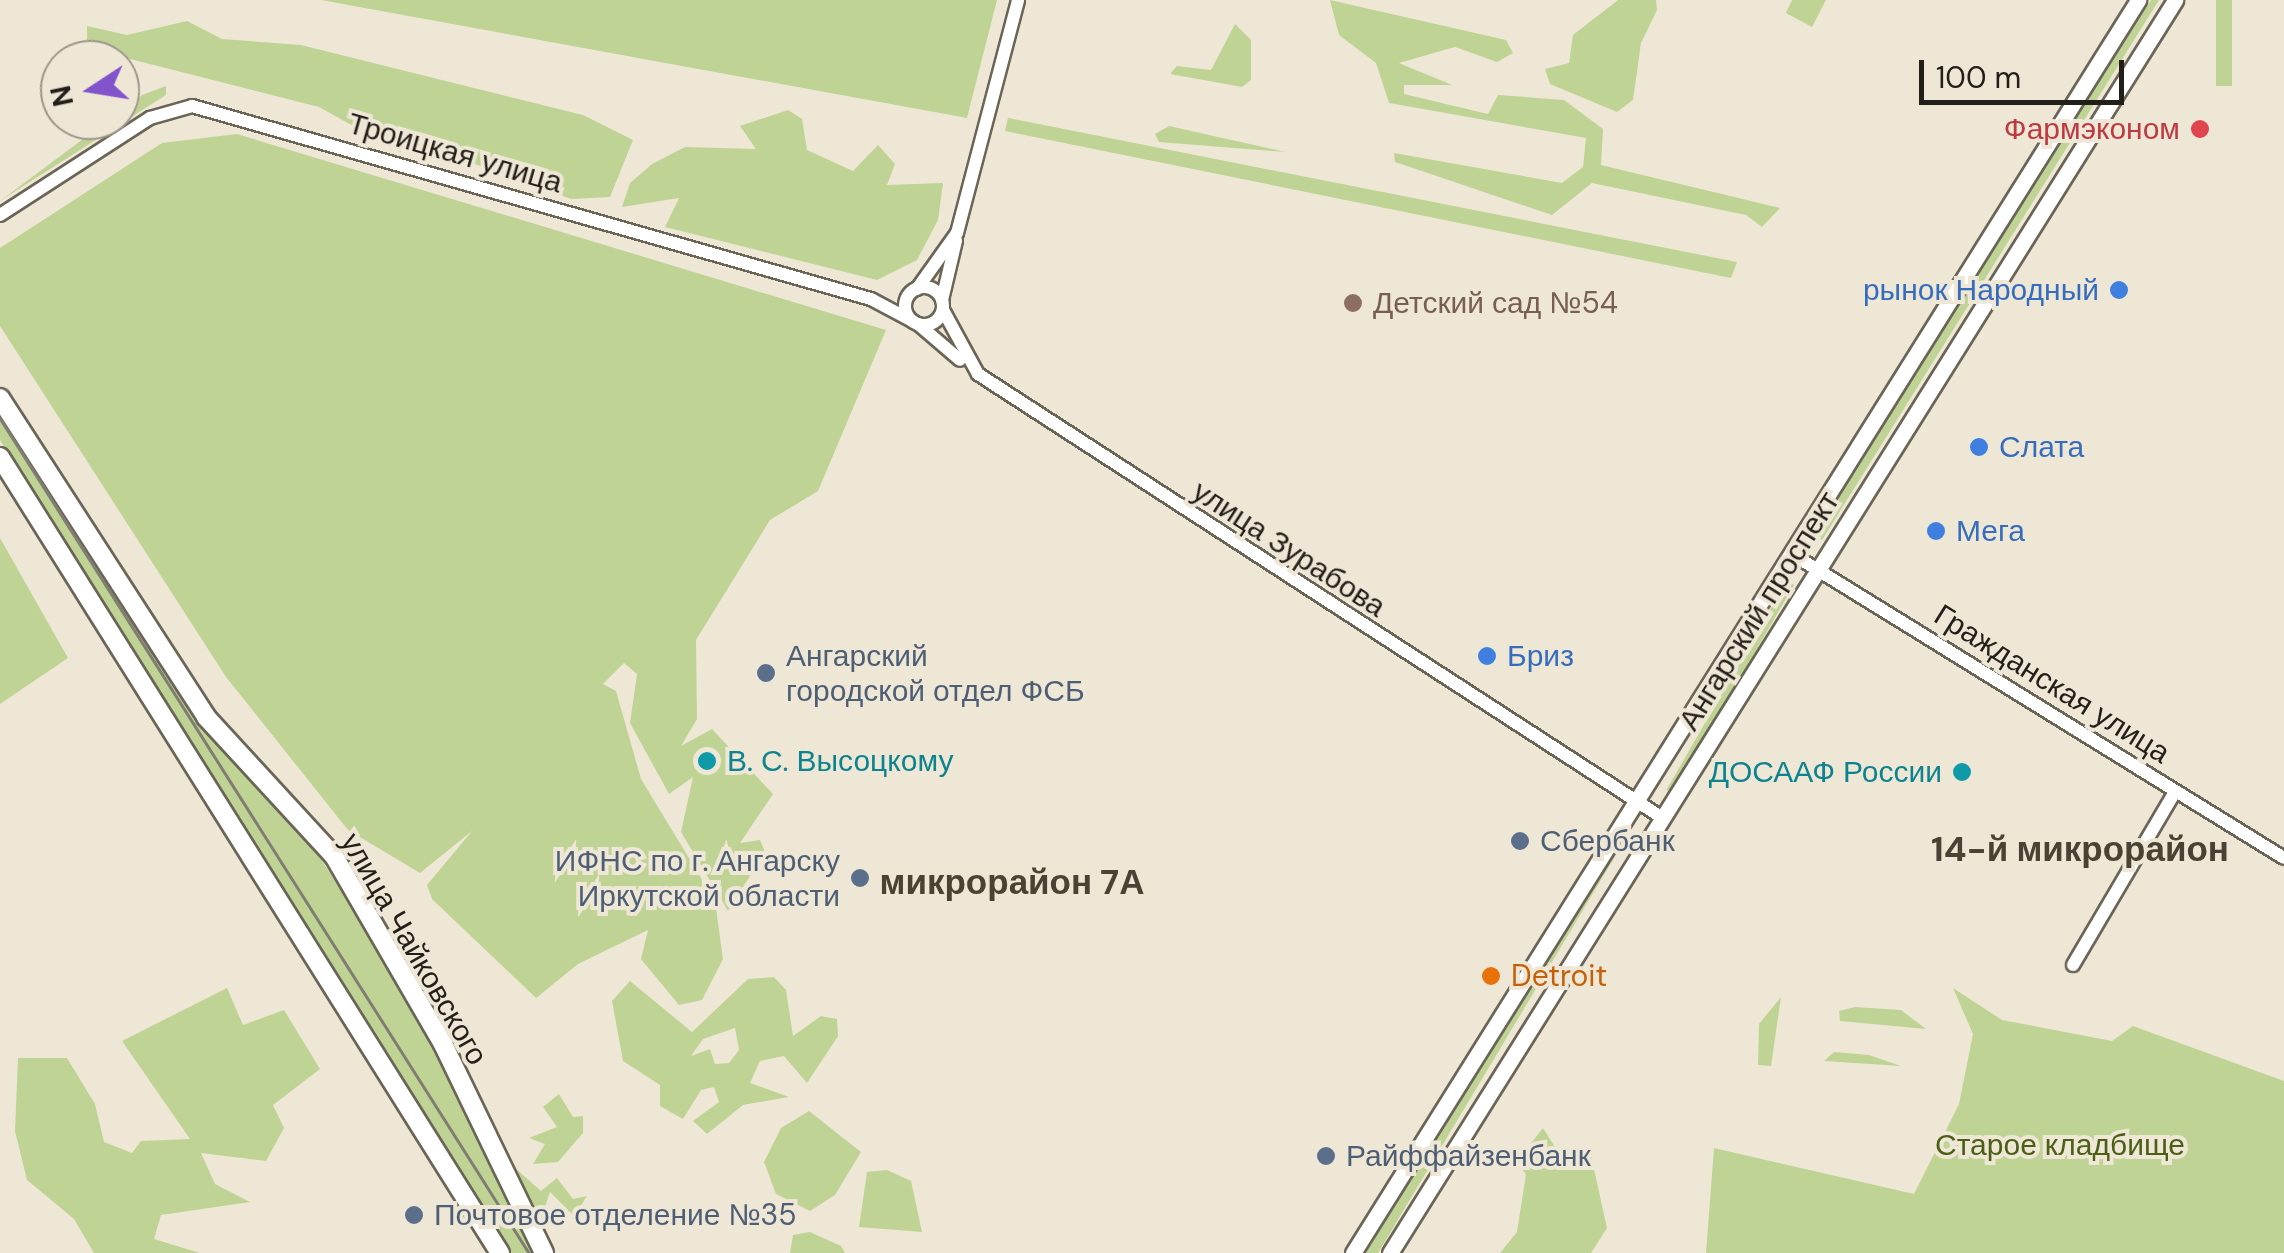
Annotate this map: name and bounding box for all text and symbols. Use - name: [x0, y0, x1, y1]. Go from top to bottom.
- north arrow: [40, 40, 140, 140]
- scale bar: [1924, 40, 2129, 102]
- text: 100 m: [1936, 58, 2021, 97]
- text: N: [42, 82, 82, 110]
- street label: Троицкая улица: [344, 105, 566, 201]
- place label: Фармэконом: [2004, 111, 2180, 147]
- marker: Фармэконом: [2189, 118, 2211, 140]
- place label: рынок Народный: [1863, 272, 2099, 308]
- marker: рынок Народный: [2108, 279, 2130, 301]
- place label: Детский сад №54: [1373, 285, 1618, 321]
- marker: Детский сад №54: [1342, 292, 1364, 314]
- place label: Слата: [1999, 429, 2084, 465]
- marker: Слата: [1968, 436, 1990, 458]
- street label: улица Зурабова: [1186, 473, 1392, 625]
- street label: Ангарский проспект: [1671, 485, 1847, 737]
- place label: Мега: [1956, 513, 2025, 549]
- marker: Мега: [1925, 520, 1947, 542]
- street label: Гражданская улица: [1928, 597, 2176, 771]
- place label: Ангарский городской отдел ФСБ: [786, 638, 1085, 708]
- place label: Бриз: [1507, 638, 1574, 674]
- marker: Бриз: [1476, 645, 1498, 667]
- marker: Ангарский городской отдел ФСБ: [755, 662, 777, 684]
- place label: В. С. Высоцкому: [727, 743, 953, 779]
- marker: В. С. Высоцкому: [696, 750, 718, 772]
- place label: ДОСААФ России: [1709, 754, 1942, 790]
- marker: ДОСААФ России: [1951, 761, 1973, 783]
- place label: Сбербанк: [1540, 823, 1675, 859]
- street label: улица Чайковского: [333, 827, 495, 1071]
- district label: 14-й микрорайон: [1931, 828, 2229, 870]
- marker: Сбербанк: [1509, 830, 1531, 852]
- place label: ИФНС по г. Ангарску Иркутской области: [555, 843, 840, 914]
- district label: микрорайон 7А: [880, 861, 1144, 903]
- marker: ИФНС по г. Ангарску Иркутской области: [849, 867, 871, 889]
- place label: Detroit: [1511, 958, 1607, 994]
- marker: Detroit: [1480, 965, 1502, 987]
- park label: Старое кладбище: [1935, 1127, 2185, 1163]
- place label: Райффайзенбанк: [1346, 1138, 1591, 1174]
- marker: Райффайзенбанк: [1315, 1145, 1337, 1167]
- place label: Почтовое отделение №35: [434, 1197, 797, 1233]
- marker: Почтовое отделение №35: [403, 1204, 425, 1226]

